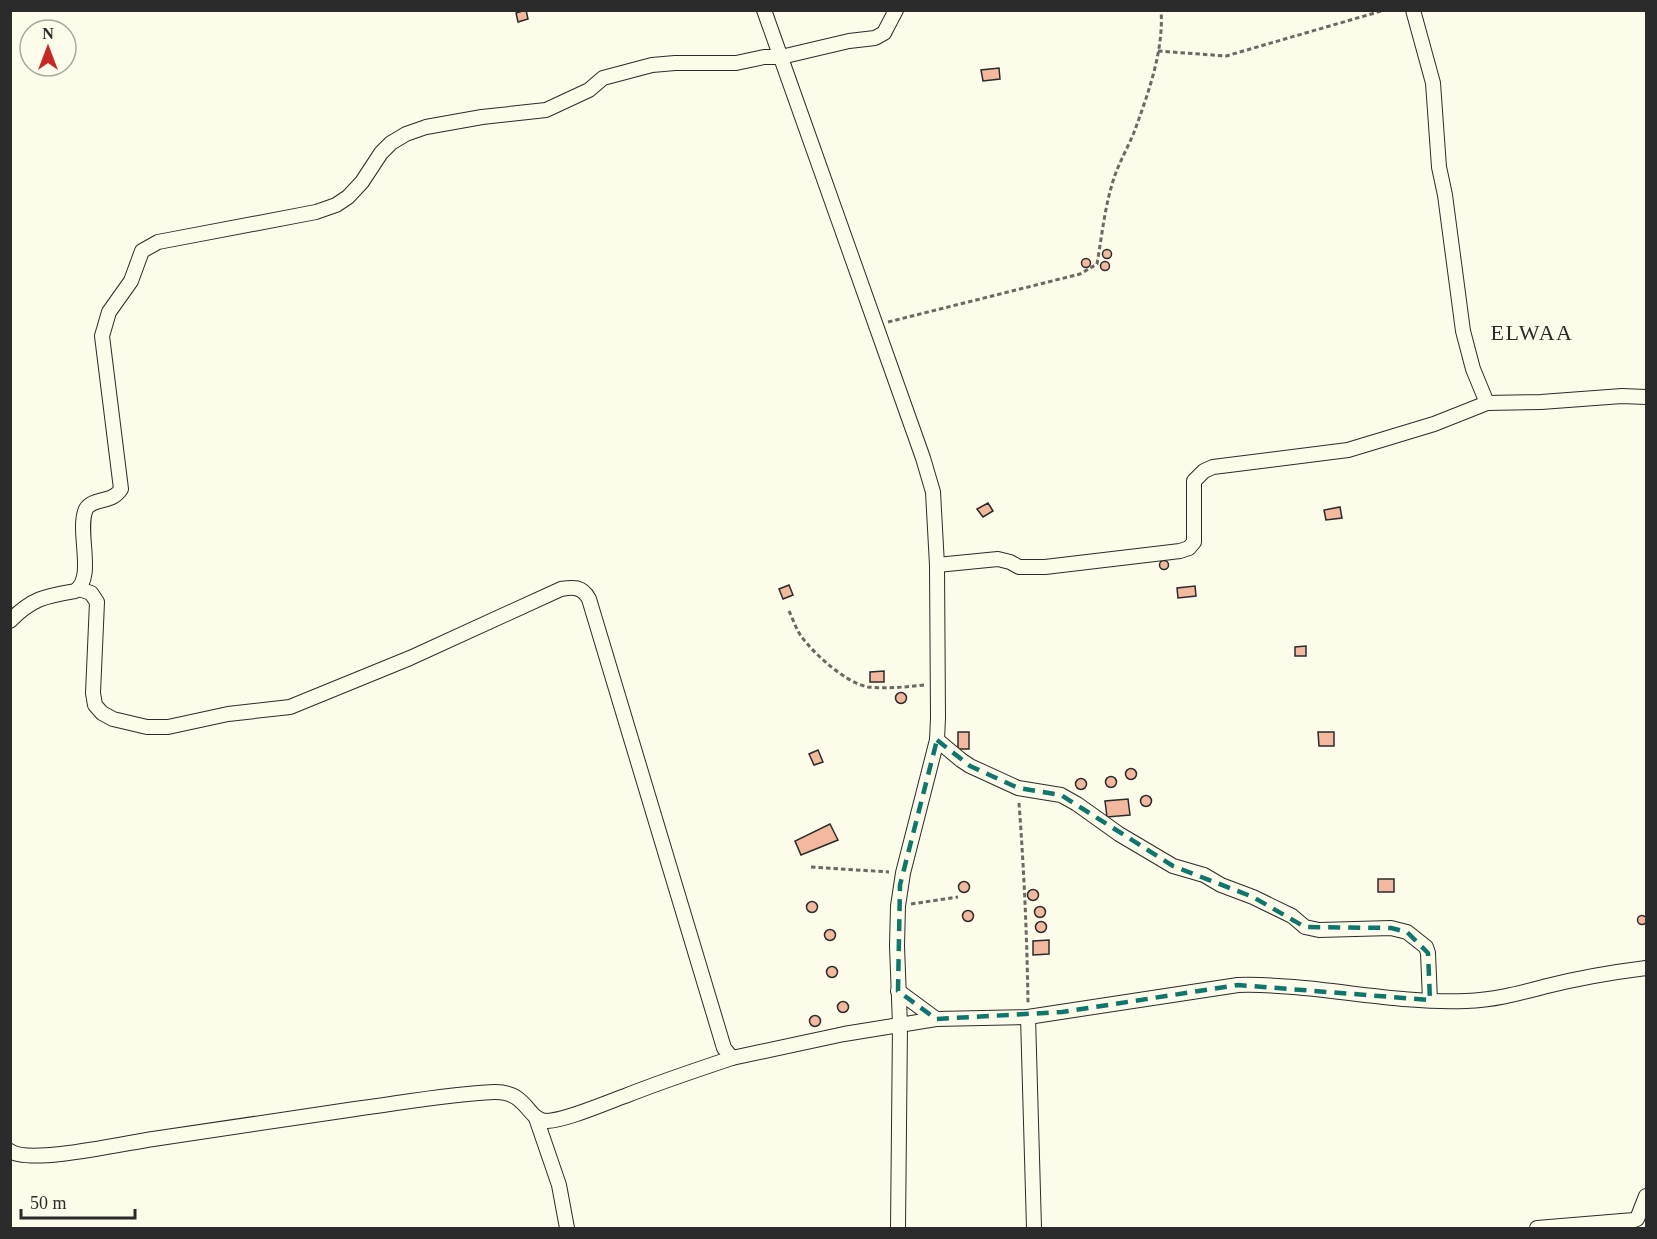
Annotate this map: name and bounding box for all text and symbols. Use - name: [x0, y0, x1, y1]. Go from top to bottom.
- north arrow: [18, 18, 78, 78]
- text: N: [42, 25, 54, 42]
- district label: ELWAA: [1491, 320, 1573, 345]
- scale bar: [21, 1182, 135, 1220]
- text: 50 m: [30, 1193, 67, 1213]

